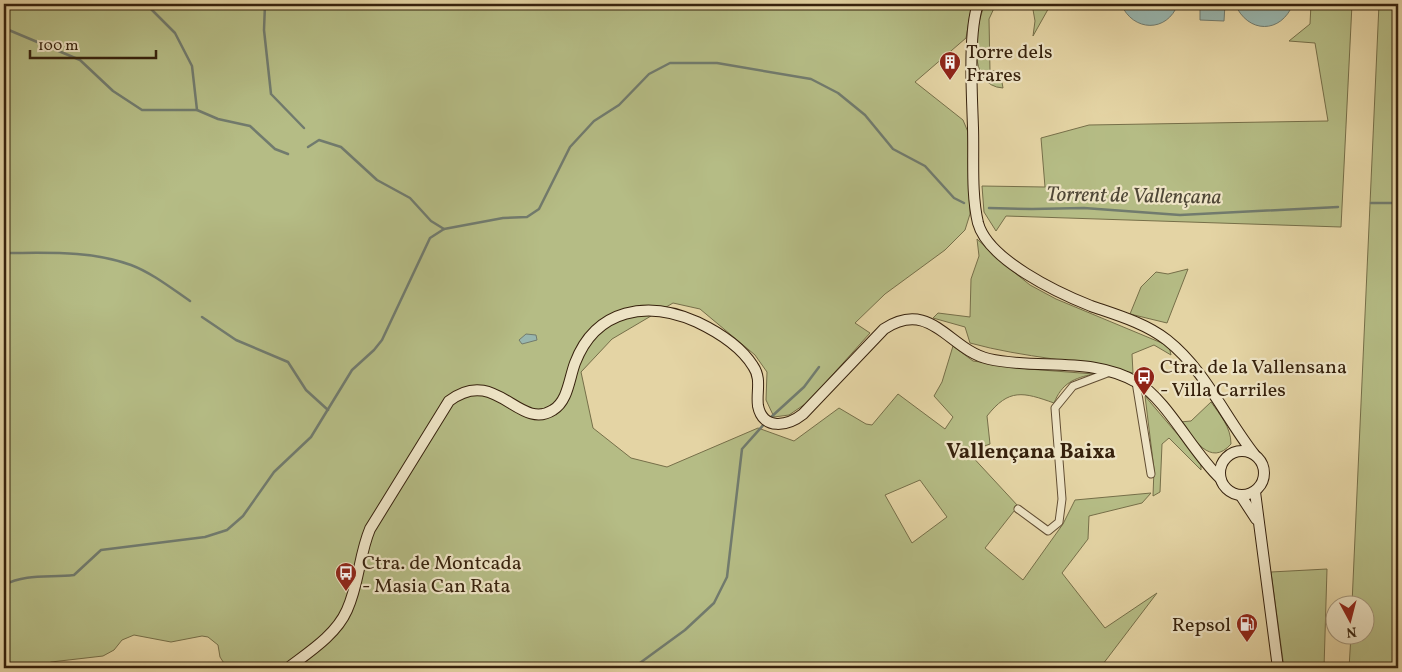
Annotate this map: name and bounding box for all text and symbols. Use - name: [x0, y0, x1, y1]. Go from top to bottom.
- scale bar: [30, 28, 156, 60]
- text: 100 m: [38, 36, 78, 57]
- place label: Torre dels Frares: [966, 39, 1052, 90]
- building icon: Torre dels Frares: [938, 50, 962, 81]
- water label: Torrent de Vallençana: [1046, 180, 1222, 213]
- place label: Ctra. de la Vallensana - Villa Carriles: [1160, 354, 1347, 405]
- bus stop icon: Ctra. de la Vallensana - Villa Carriles: [1132, 365, 1156, 396]
- district label: Vallençana Baixa: [946, 438, 1116, 467]
- place label: Ctra. de Montcada - Masia Can Rata: [362, 550, 522, 601]
- bus stop icon: Ctra. de Montcada - Masia Can Rata: [334, 561, 358, 592]
- north arrow: [1324, 594, 1374, 644]
- place label: Repsol: [1172, 612, 1231, 640]
- fuel station icon: Repsol: [1235, 612, 1259, 643]
- text: N: [1345, 621, 1358, 641]

